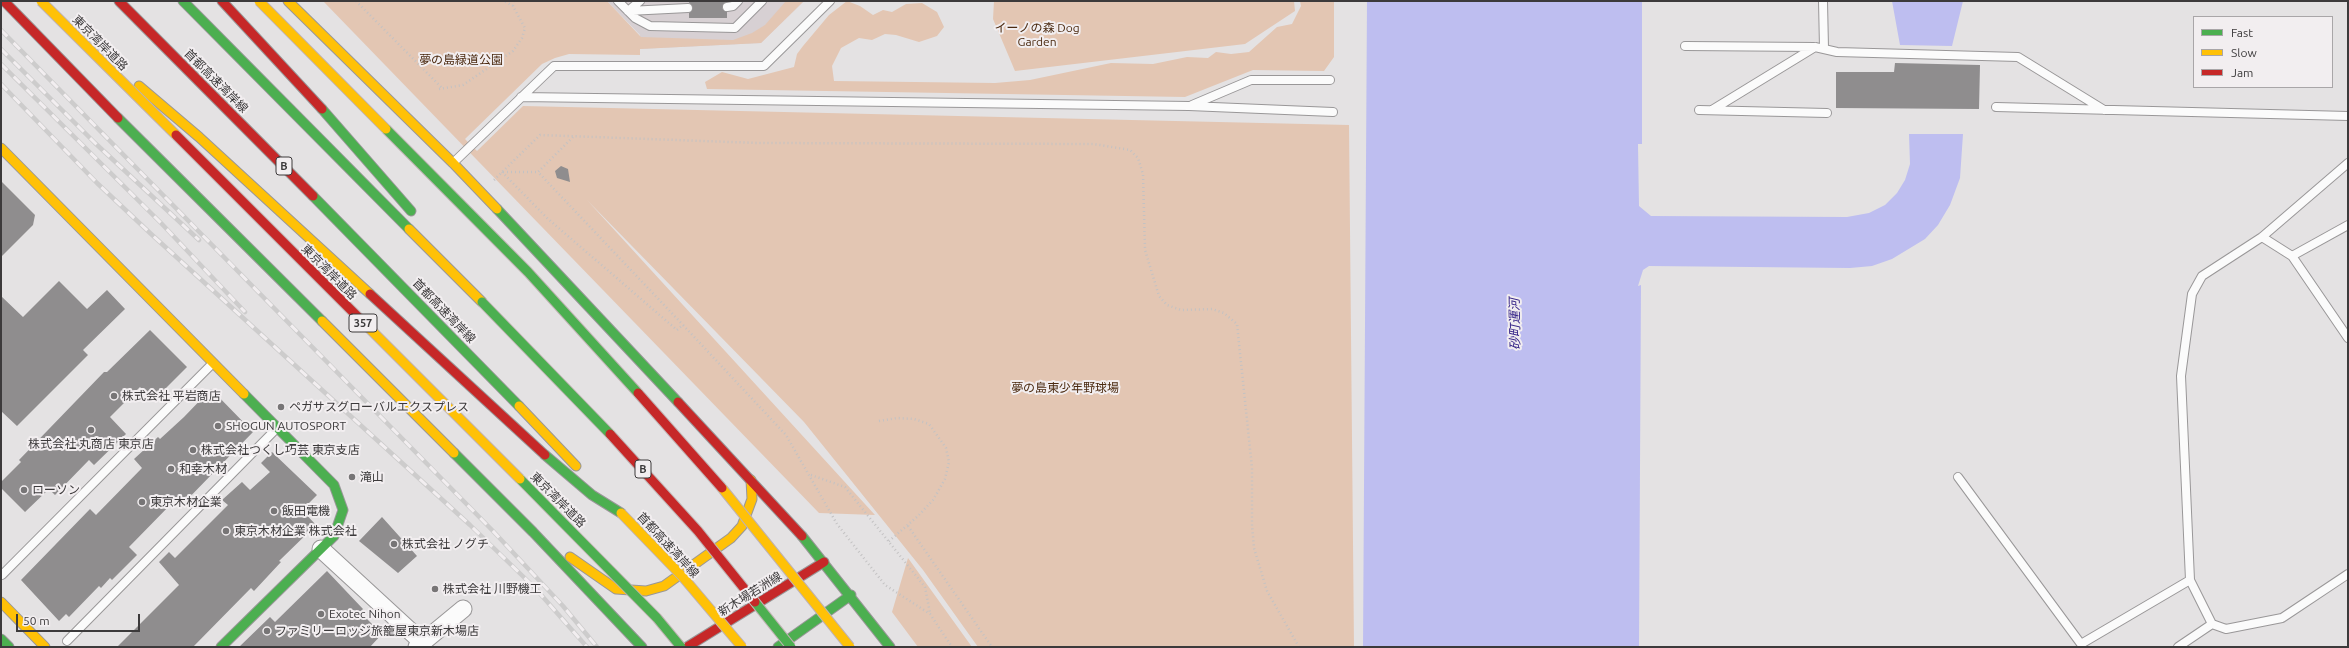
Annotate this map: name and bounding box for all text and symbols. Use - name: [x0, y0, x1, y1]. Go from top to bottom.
- street label: 東京湾岸道路: [69, 12, 131, 74]
- legend: [2193, 16, 2333, 88]
- park label: イーノの森 Dog Garden: [994, 21, 1080, 49]
- text: Fast: [2231, 26, 2253, 39]
- street label: 首都高速湾岸線: [181, 46, 251, 116]
- text: Slow: [2231, 46, 2257, 59]
- park label: 夢の島緑道公園: [419, 53, 503, 67]
- text: Jam: [2231, 66, 2253, 79]
- road number: B: [276, 157, 292, 175]
- street label: 東京湾岸道路: [298, 241, 360, 303]
- street label: 首都高速湾岸線: [410, 276, 478, 346]
- water label: 砂町運河: [1507, 298, 1523, 350]
- road number: 357: [349, 314, 377, 332]
- park label: 夢の島東少年野球場: [1011, 381, 1119, 395]
- place label: 株式会社 平岩商店: [122, 389, 221, 403]
- marker: 株式会社 平岩商店: [109, 391, 119, 401]
- place label: ペガサスグローバルエクスプレス: [289, 400, 469, 414]
- marker: ペガサスグローバルエクスプレス: [276, 402, 286, 412]
- place label: SHOGUN AUTOSPORT: [226, 419, 346, 433]
- marker: SHOGUN AUTOSPORT: [213, 421, 223, 431]
- marker: 株式会社 丸商店 東京店: [86, 425, 96, 435]
- place label: 株式会社 丸商店 東京店: [28, 437, 154, 451]
- place label: 株式会社つくし巧芸 東京支店: [201, 443, 360, 457]
- marker: 株式会社つくし巧芸 東京支店: [188, 445, 198, 455]
- road number: B: [635, 460, 651, 478]
- place label: 和幸木材: [179, 462, 227, 476]
- marker: 和幸木材: [166, 464, 176, 474]
- street label: 東京湾岸道路: [527, 469, 589, 531]
- place label: 滝山: [360, 470, 384, 484]
- marker: 滝山: [347, 472, 357, 482]
- place label: ローソン: [32, 483, 80, 497]
- marker: ローソン: [19, 485, 29, 495]
- place label: 東京木材企業: [150, 495, 222, 509]
- marker: 東京木材企業: [137, 497, 147, 507]
- place label: 飯田電機: [282, 504, 330, 518]
- marker: 飯田電機: [269, 506, 279, 516]
- street label: 首都高速湾岸線: [634, 509, 702, 581]
- place label: 東京木材企業 株式会社: [234, 524, 357, 538]
- marker: 東京木材企業 株式会社: [221, 526, 231, 536]
- place label: 株式会社 ノグチ: [402, 537, 489, 551]
- marker: 株式会社 ノグチ: [389, 539, 399, 549]
- street label: 新木場若洲線: [716, 569, 784, 619]
- place label: 株式会社 川野機工: [443, 582, 542, 596]
- marker: 株式会社 川野機工: [430, 584, 440, 594]
- scale bar: [18, 606, 142, 632]
- place label: Exotec Nihon: [329, 607, 401, 621]
- marker: Exotec Nihon: [316, 609, 326, 619]
- text: 50 m: [23, 614, 50, 627]
- place label: ファミリーロッジ旅籠屋東京新木場店: [275, 624, 479, 638]
- marker: ファミリーロッジ旅籠屋東京新木場店: [262, 626, 272, 636]

